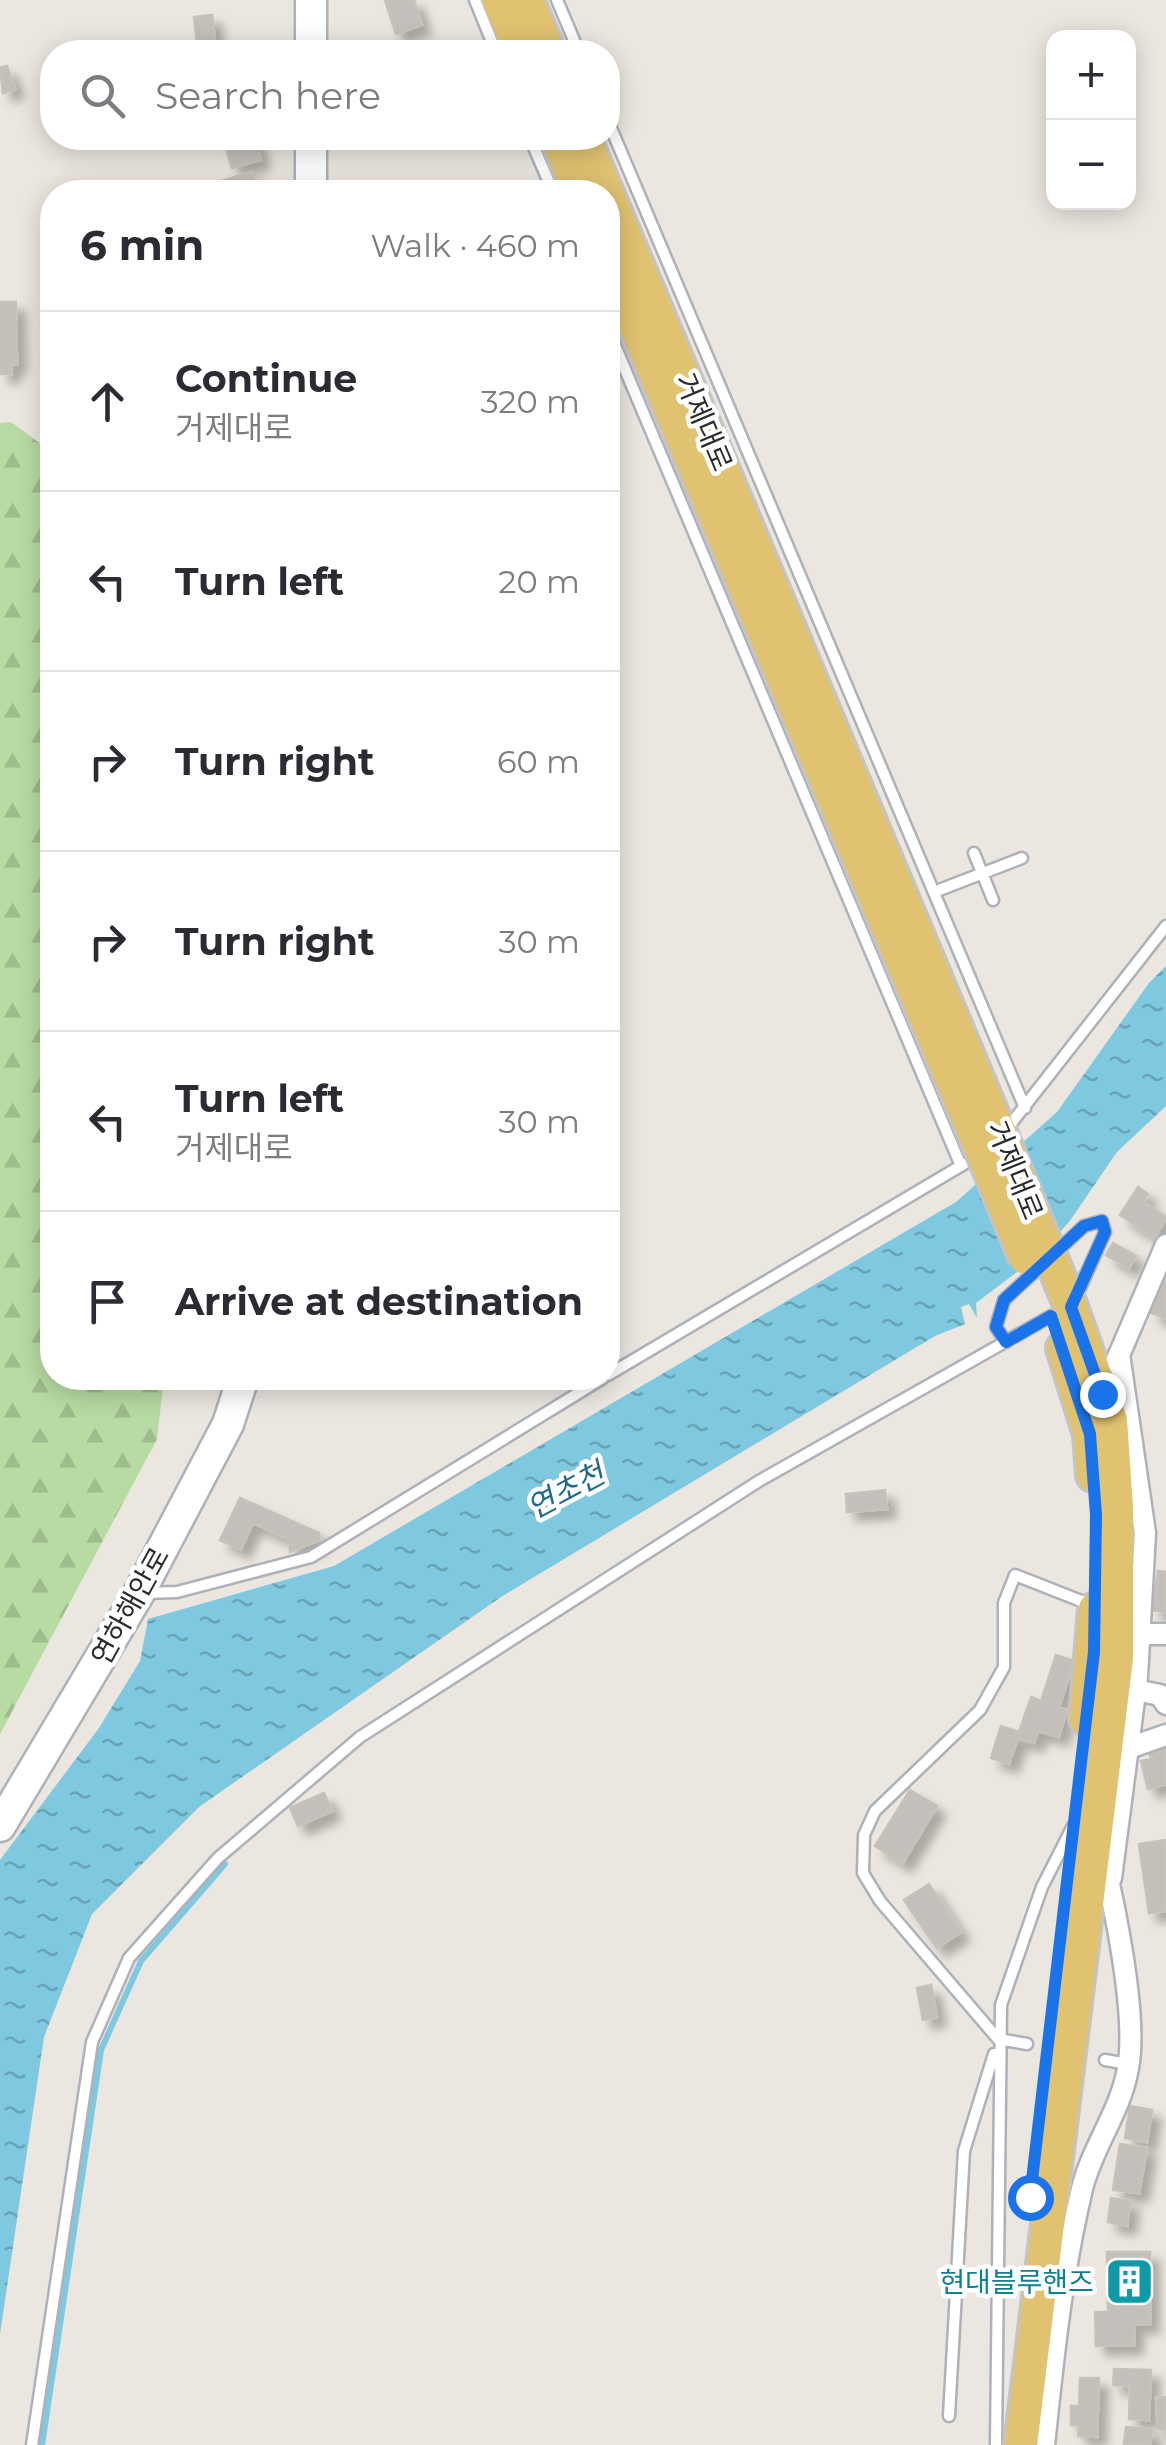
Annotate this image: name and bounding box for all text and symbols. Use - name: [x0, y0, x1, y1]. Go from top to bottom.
- map controls: [1046, 30, 1136, 210]
- button: +: [1046, 30, 1136, 120]
- search box: [40, 40, 620, 150]
- icon: search: [75, 68, 130, 123]
- text: Search here: [155, 72, 381, 119]
- button: −: [1046, 120, 1136, 210]
- text: 6 min: [80, 219, 204, 271]
- text: Walk · 460 m: [371, 226, 580, 265]
- text: Continue: [175, 355, 357, 402]
- street label: 거제대로: [668, 368, 740, 476]
- icon: ahead: [80, 374, 135, 429]
- text: 320 m: [480, 382, 580, 421]
- text: 거제대로: [175, 408, 293, 447]
- icon: left: [80, 554, 135, 609]
- text: Turn left: [175, 558, 344, 605]
- text: 20 m: [498, 562, 580, 601]
- icon: right: [80, 734, 135, 789]
- text: Turn right: [175, 738, 374, 785]
- text: 60 m: [497, 742, 580, 781]
- icon: right: [80, 914, 135, 969]
- text: Turn right: [175, 918, 374, 965]
- text: 30 m: [498, 922, 580, 961]
- text: Turn left: [175, 1075, 344, 1122]
- icon: left: [80, 1094, 135, 1149]
- text: 30 m: [498, 1102, 580, 1141]
- street label: 거제대로: [980, 1116, 1050, 1224]
- text: 거제대로: [175, 1128, 293, 1167]
- icon: arrive: [80, 1274, 135, 1329]
- text: Arrive at destination: [175, 1278, 583, 1325]
- route end: [1080, 1372, 1126, 1418]
- water label: 연초천: [521, 1453, 614, 1526]
- street label: 연하해안로: [84, 1541, 176, 1671]
- route start: [1008, 2175, 1054, 2221]
- building icon: 현대블루핸즈: [1103, 2256, 1155, 2308]
- place label: 현대블루핸즈: [939, 2265, 1094, 2299]

